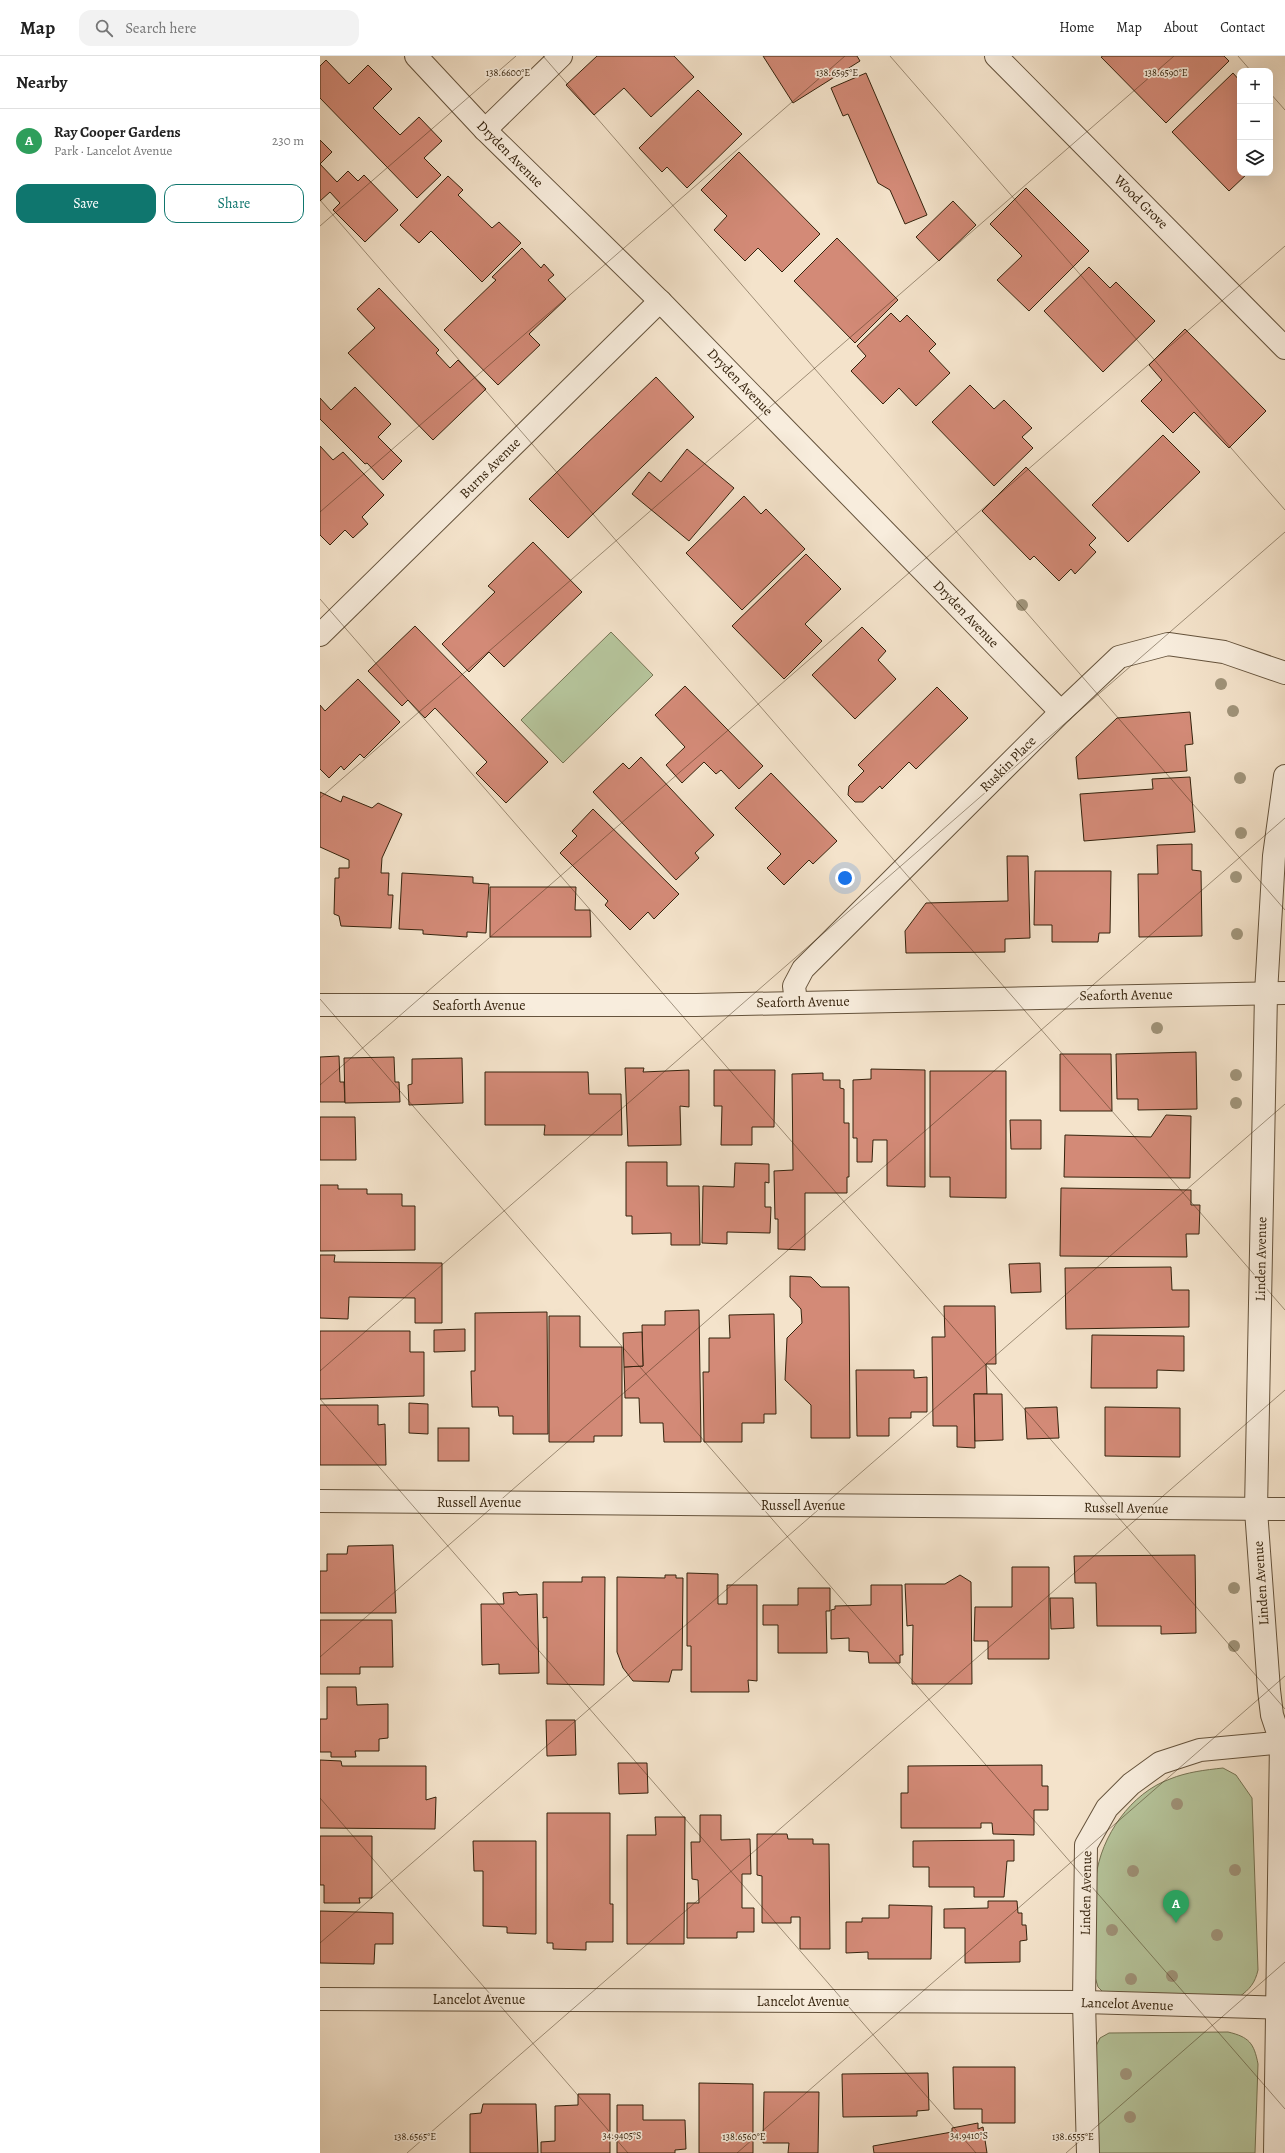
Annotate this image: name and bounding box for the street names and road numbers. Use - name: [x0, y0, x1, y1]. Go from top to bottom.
- street label: Dryden Avenue: [472, 116, 548, 192]
- street label: Wood Grove: [1109, 170, 1172, 233]
- street label: Dryden Avenue: [703, 344, 777, 420]
- street label: Burns Avenue: [455, 433, 525, 503]
- street label: Dryden Avenue: [929, 576, 1003, 652]
- street label: Ruskin Place: [976, 732, 1040, 796]
- street label: Seaforth Avenue: [1079, 985, 1173, 1005]
- street label: Seaforth Avenue: [756, 992, 850, 1012]
- street label: Seaforth Avenue: [432, 996, 526, 1015]
- street label: Linden Avenue: [1251, 1217, 1271, 1301]
- street label: Russell Avenue: [437, 1493, 521, 1512]
- street label: Russell Avenue: [761, 1496, 845, 1515]
- street label: Russell Avenue: [1084, 1498, 1168, 1518]
- street label: Linden Avenue: [1249, 1540, 1273, 1626]
- street label: Linden Avenue: [1076, 1851, 1096, 1935]
- street label: Lancelot Avenue: [433, 1990, 525, 2009]
- street label: Lancelot Avenue: [757, 1992, 849, 2011]
- street label: Lancelot Avenue: [1080, 1993, 1174, 2015]

